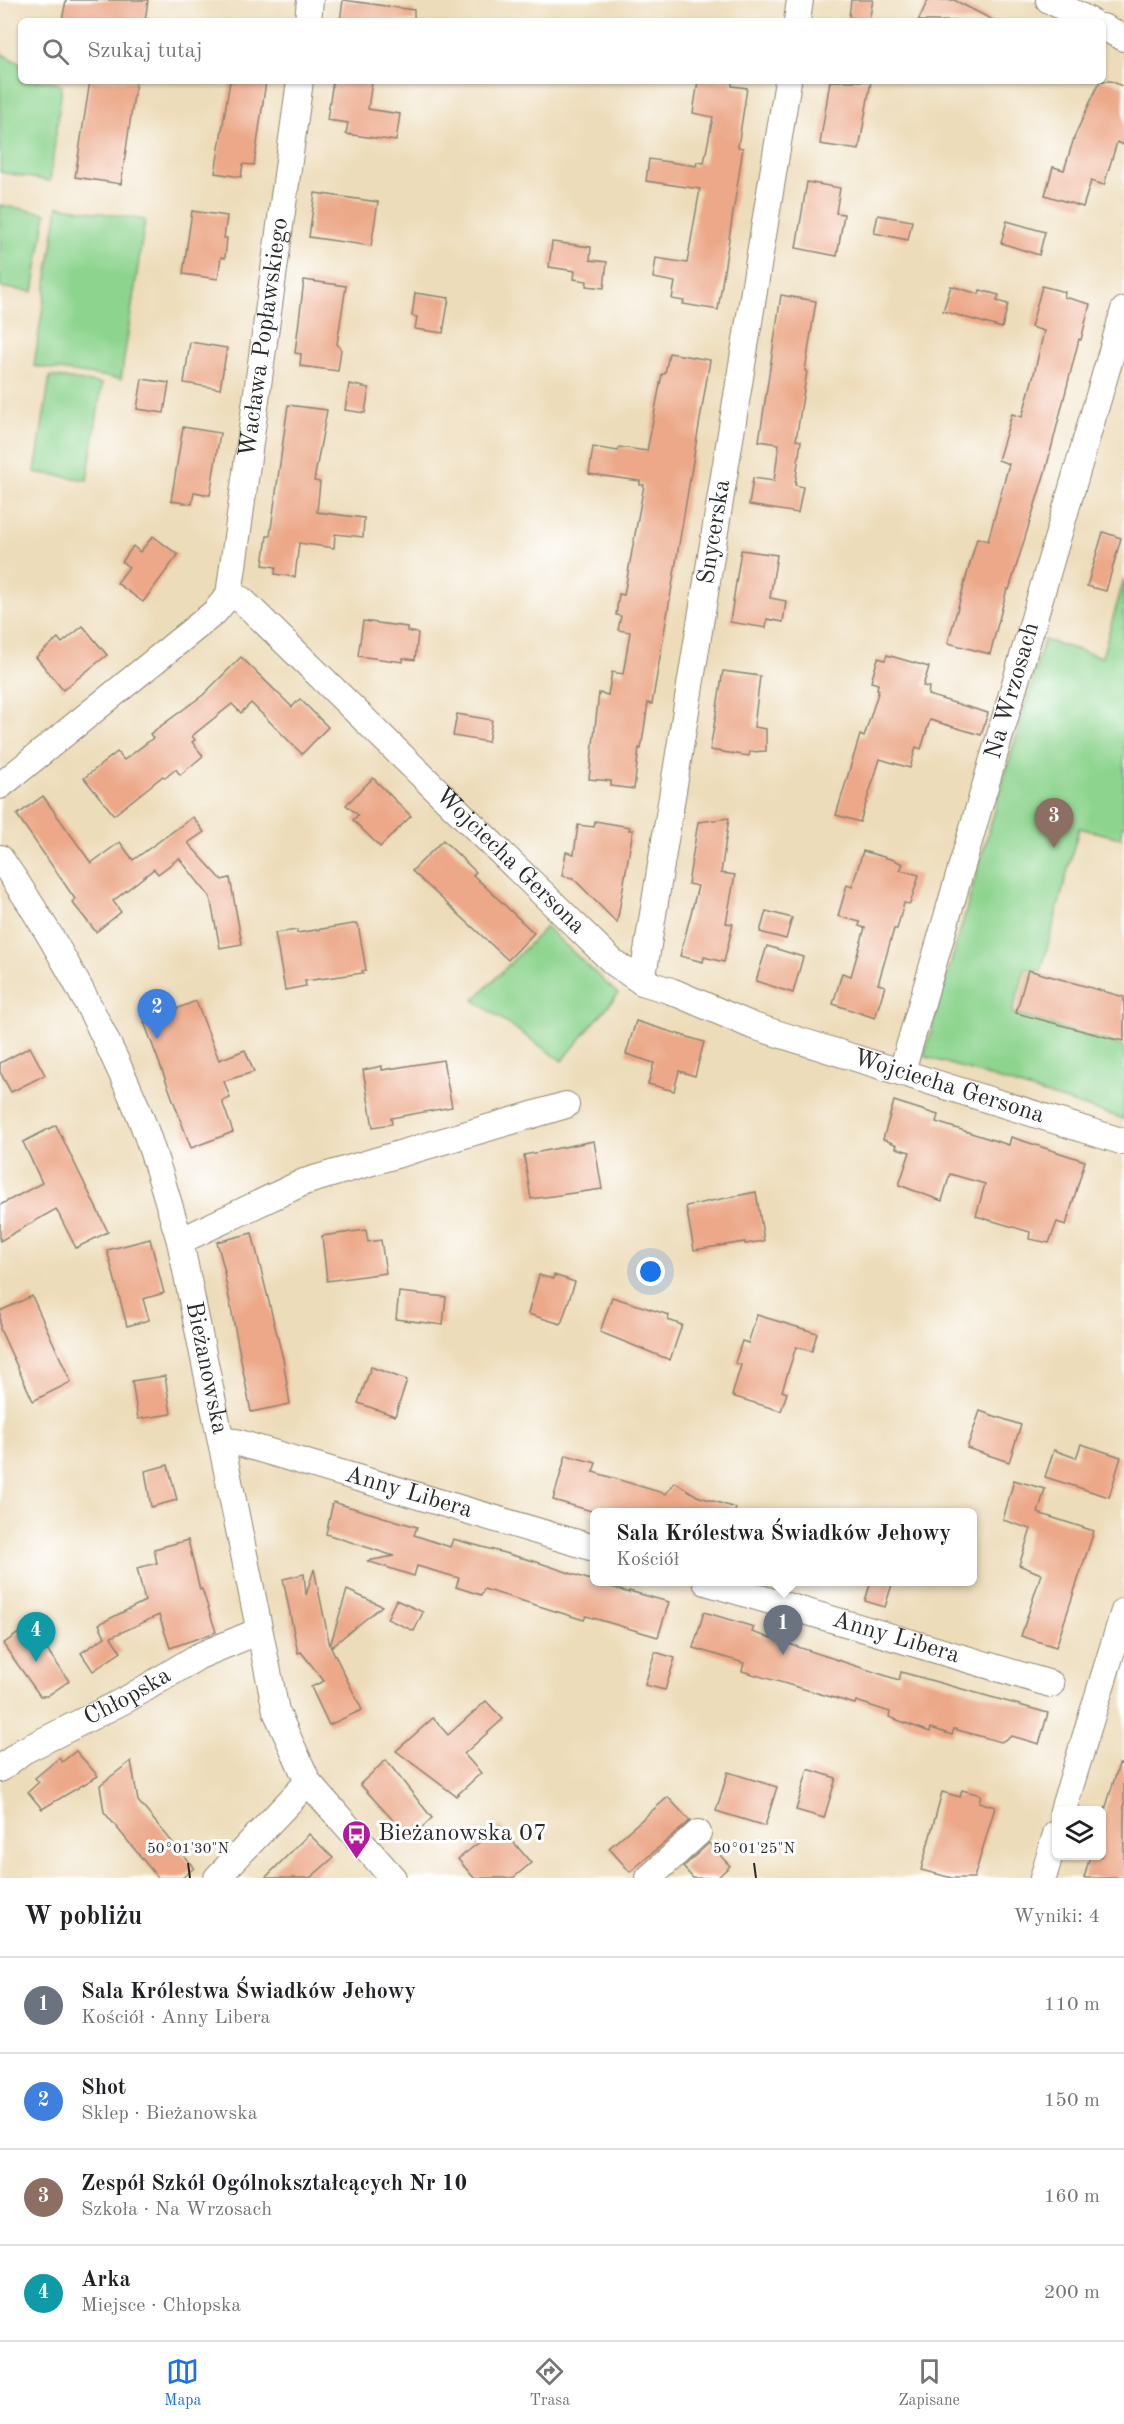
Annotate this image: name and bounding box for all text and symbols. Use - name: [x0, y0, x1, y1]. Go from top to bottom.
- search box: [18, 18, 1106, 84]
- icon: search: [39, 35, 72, 68]
- text: Szukaj tutaj: [87, 40, 203, 62]
- street label: Wacława Popławskiego: [236, 216, 293, 459]
- street label: Snycerska: [695, 478, 735, 586]
- street label: Na Wrzosach: [982, 620, 1044, 762]
- street label: Wojciecha Gersona: [430, 783, 589, 939]
- pin: 3: [1034, 798, 1074, 848]
- pin: 2: [138, 990, 176, 1039]
- street label: Wojciecha Gersona: [850, 1046, 1047, 1128]
- your location: [636, 1257, 665, 1286]
- street label: Bieżanowska: [181, 1300, 231, 1436]
- street label: Anny Libera: [342, 1463, 475, 1523]
- popup: [590, 1508, 977, 1586]
- text: Sala Królestwa Świadków Jehowy: [616, 1523, 951, 1545]
- text: Kościół: [616, 1550, 679, 1570]
- pin: 1: [764, 1606, 802, 1655]
- street label: Anny Libera: [829, 1608, 962, 1668]
- pin: 4: [16, 1612, 56, 1662]
- street label: Chłopska: [81, 1664, 175, 1730]
- map controls: [1052, 1806, 1106, 1860]
- button: layers: [1052, 1806, 1106, 1860]
- bus stop icon: Bieżanowska 07: [341, 1818, 373, 1860]
- place label: Bieżanowska 07: [378, 1822, 547, 1846]
- text: 50°01'30"N: [147, 1842, 229, 1857]
- text: 50°01'25"N: [713, 1842, 795, 1857]
- text: W pobliżu: [24, 1904, 142, 1930]
- text: Wyniki: 4: [1013, 1907, 1100, 1927]
- text: Sala Królestwa Świadków Jehowy: [81, 1981, 416, 2003]
- text: 1: [38, 1995, 49, 2015]
- text: 110 m: [1044, 1995, 1100, 2015]
- text: Kościół · Anny Libera: [81, 2008, 270, 2028]
- text: Shot: [81, 2077, 126, 2099]
- text: 2: [38, 2091, 49, 2111]
- text: 150 m: [1044, 2091, 1100, 2111]
- text: Sklep · Bieżanowska: [81, 2104, 258, 2124]
- text: Zespół Szkół Ogólnokształcących Nr 10: [81, 2173, 467, 2195]
- text: 3: [38, 2187, 49, 2207]
- text: 160 m: [1044, 2187, 1100, 2207]
- text: Szkoła · Na Wrzosach: [81, 2200, 272, 2220]
- text: Arka: [81, 2269, 131, 2291]
- text: 4: [38, 2283, 49, 2303]
- text: 200 m: [1044, 2283, 1100, 2303]
- text: Miejsce · Chłopska: [81, 2296, 241, 2316]
- tab: Mapa: [164, 2355, 202, 2411]
- tab: Trasa: [529, 2355, 570, 2411]
- tab: Zapisane: [898, 2355, 960, 2411]

